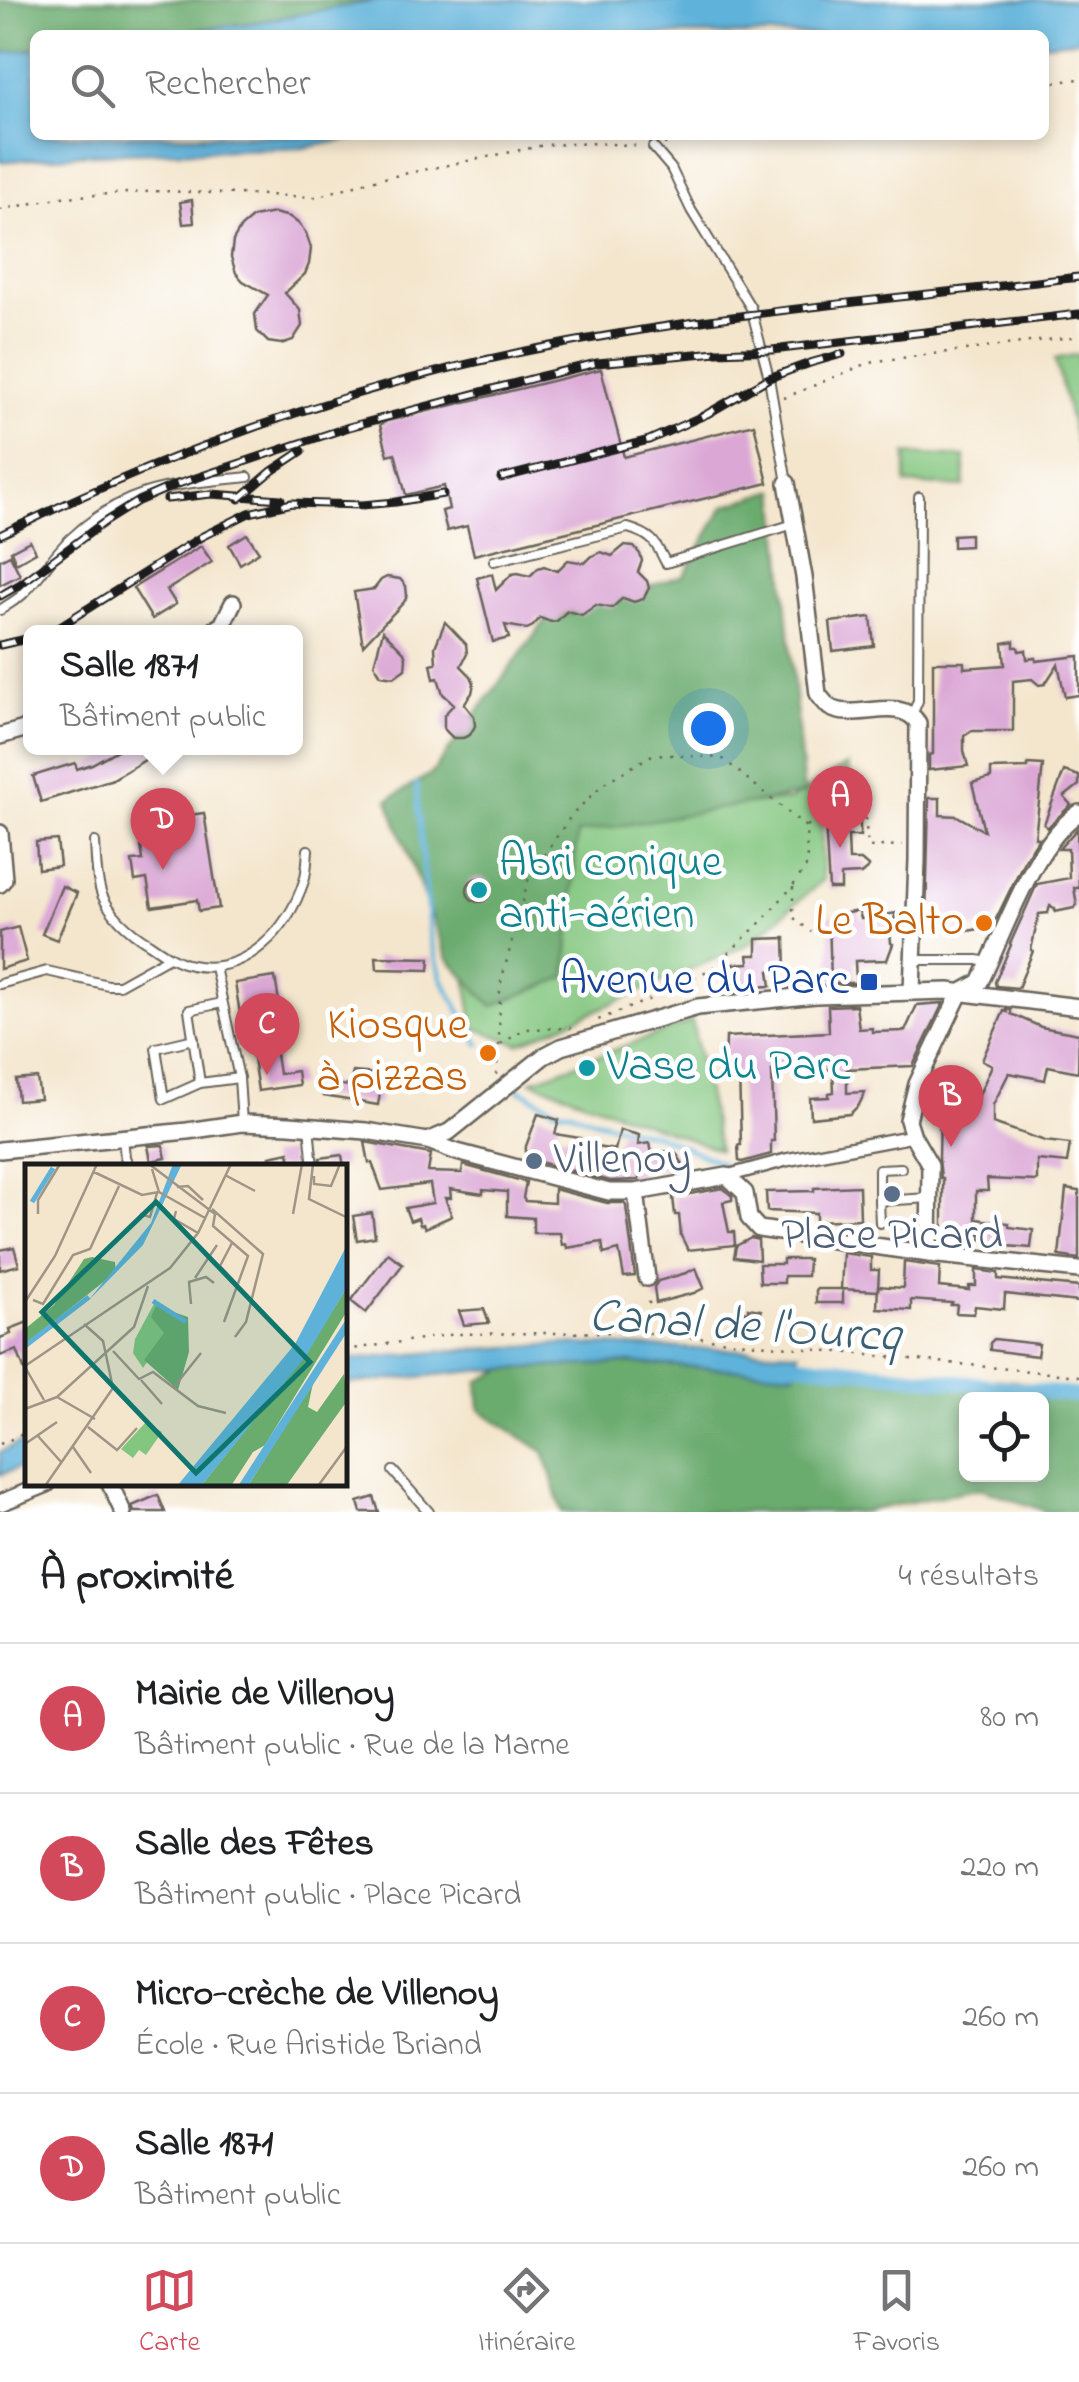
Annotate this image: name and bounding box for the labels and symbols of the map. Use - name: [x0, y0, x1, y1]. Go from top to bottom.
- your location: [683, 703, 734, 754]
- pin: A: [808, 766, 872, 848]
- pin: D: [130, 788, 196, 870]
- place label: Abri conique anti-aérien: [499, 831, 723, 949]
- marker: Abri conique anti-aérien: [468, 879, 490, 901]
- place label: Le Balto: [815, 890, 964, 956]
- marker: Le Balto: [973, 912, 995, 934]
- place label: Avenue du Parc: [559, 949, 849, 1015]
- marker: Avenue du Parc: [858, 971, 880, 993]
- pin: C: [234, 992, 300, 1075]
- place label: Kiosque à pizzas: [316, 994, 469, 1112]
- place label: Vase du Parc: [606, 1035, 851, 1101]
- marker: Kiosque à pizzas: [477, 1042, 499, 1064]
- marker: Vase du Parc: [576, 1057, 598, 1079]
- pin: B: [918, 1064, 984, 1147]
- place label: Villenoy: [553, 1128, 691, 1194]
- marker: Villenoy: [523, 1150, 545, 1172]
- inset map: [25, 1164, 348, 1487]
- marker: Place Picard: [881, 1183, 903, 1205]
- place label: Place Picard: [781, 1204, 1003, 1270]
- water label: Canal de l'Ourcq: [587, 1282, 906, 1374]

